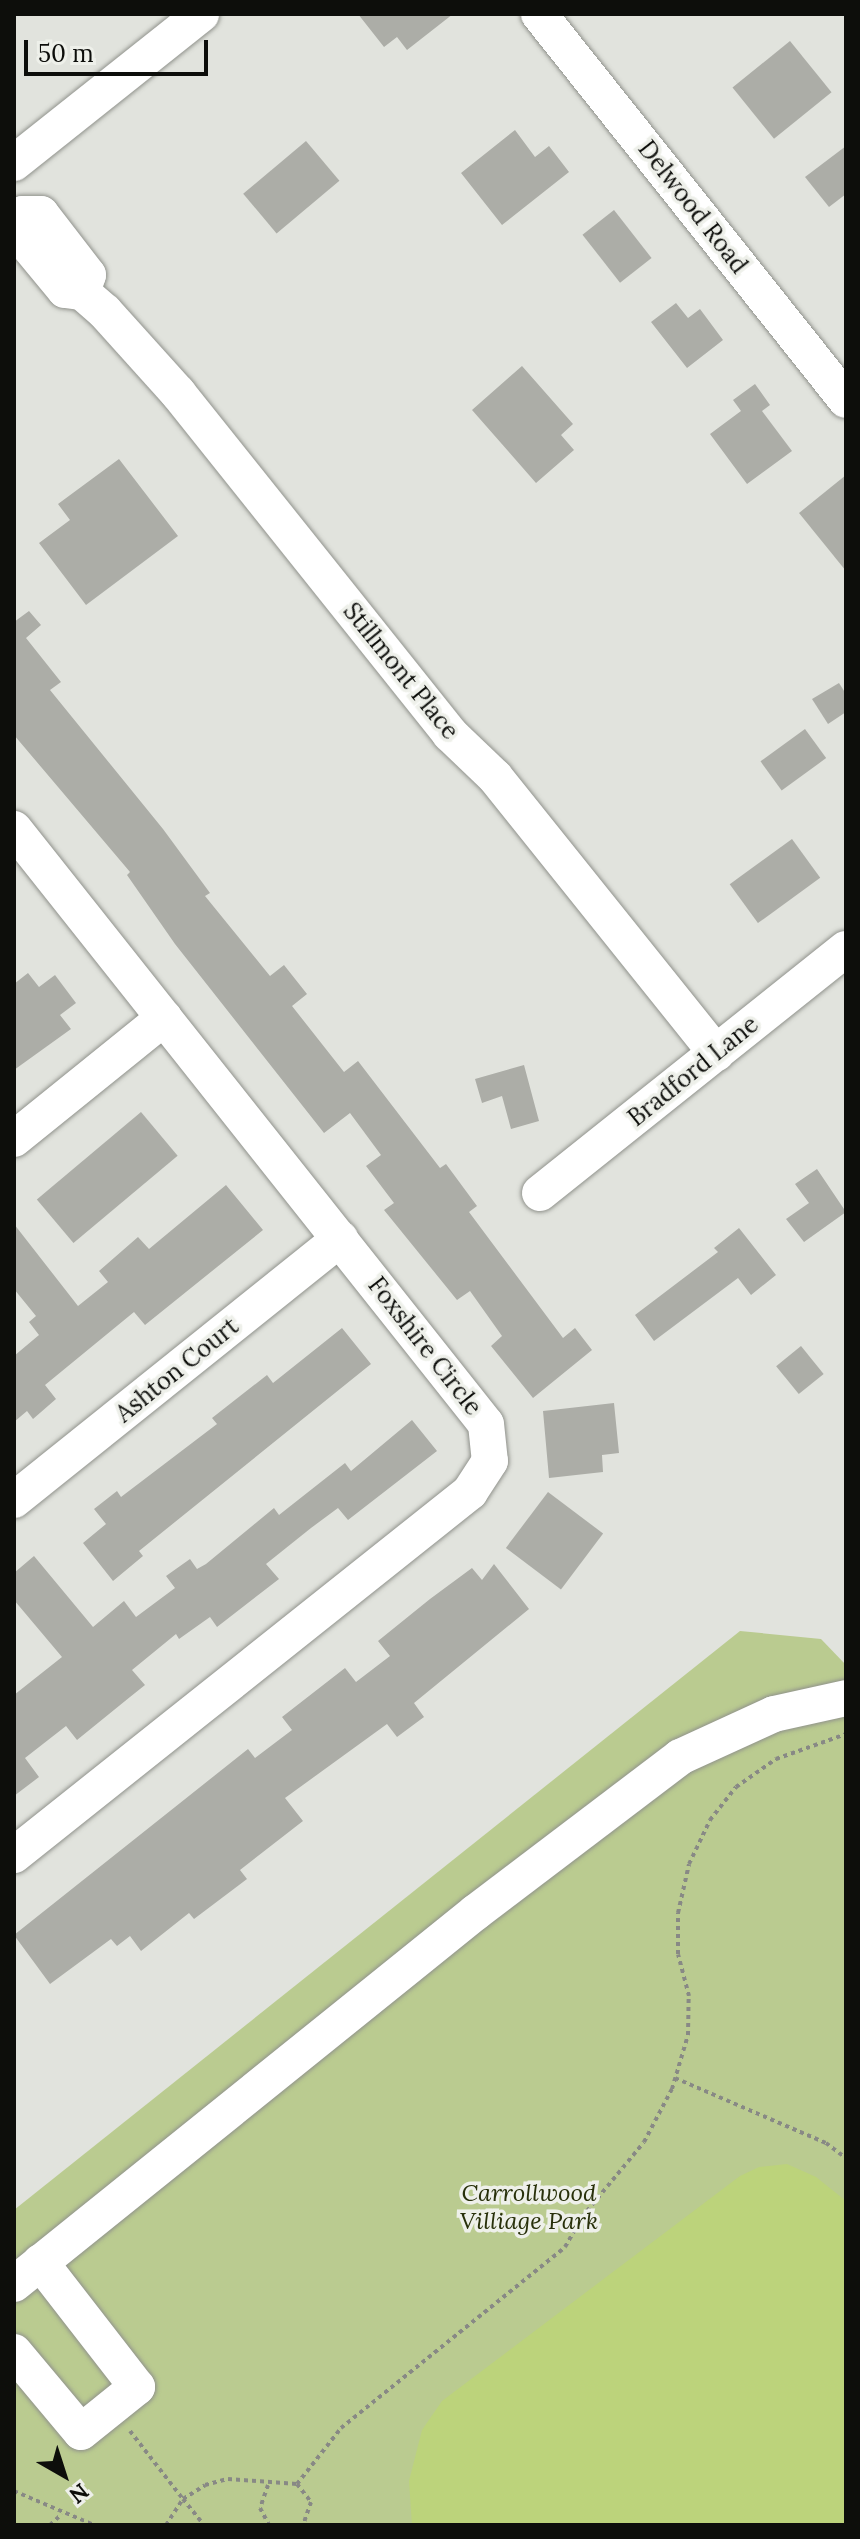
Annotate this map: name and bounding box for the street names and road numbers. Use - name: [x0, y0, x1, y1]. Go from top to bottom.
- street label: Delwood Road: [632, 135, 754, 279]
- street label: Stillmont Place: [337, 597, 465, 745]
- street label: Bradford Lane: [622, 1010, 764, 1132]
- street label: Foxshire Circle: [362, 1271, 488, 1421]
- street label: Ashton Court: [110, 1312, 244, 1428]

